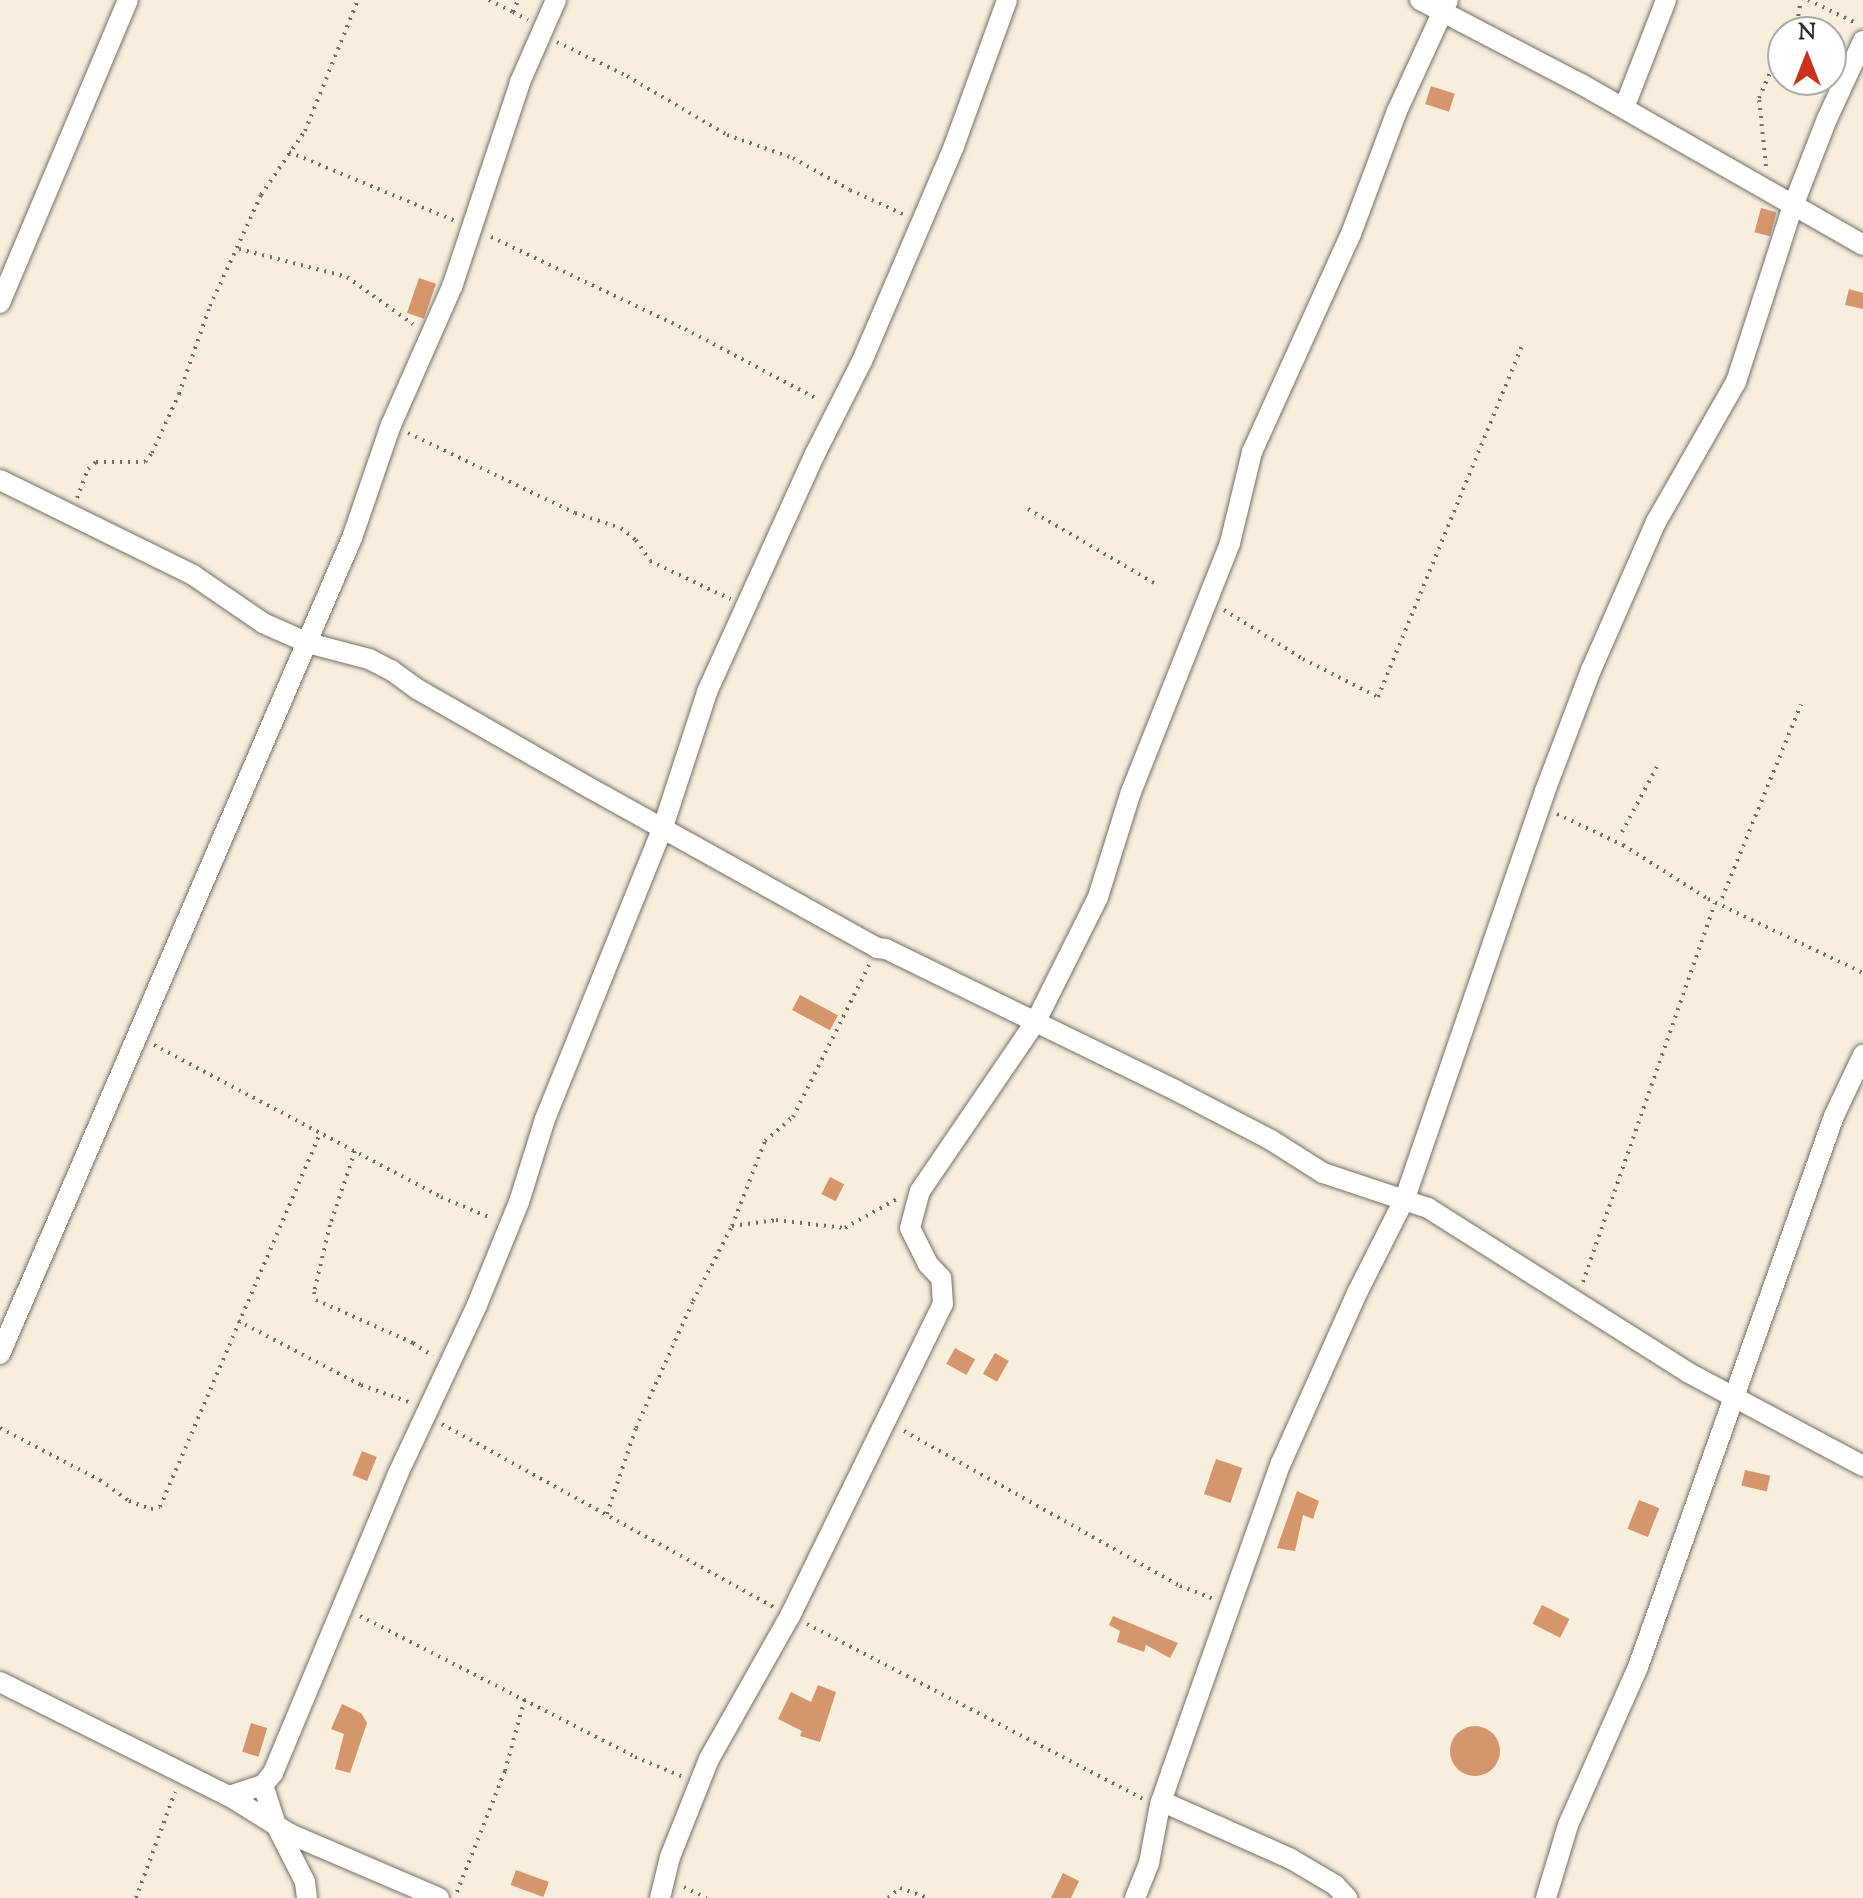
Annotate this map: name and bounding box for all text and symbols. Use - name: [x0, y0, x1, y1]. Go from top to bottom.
- north arrow: [1767, 16, 1847, 96]
- text: N: [1798, 18, 1816, 50]

